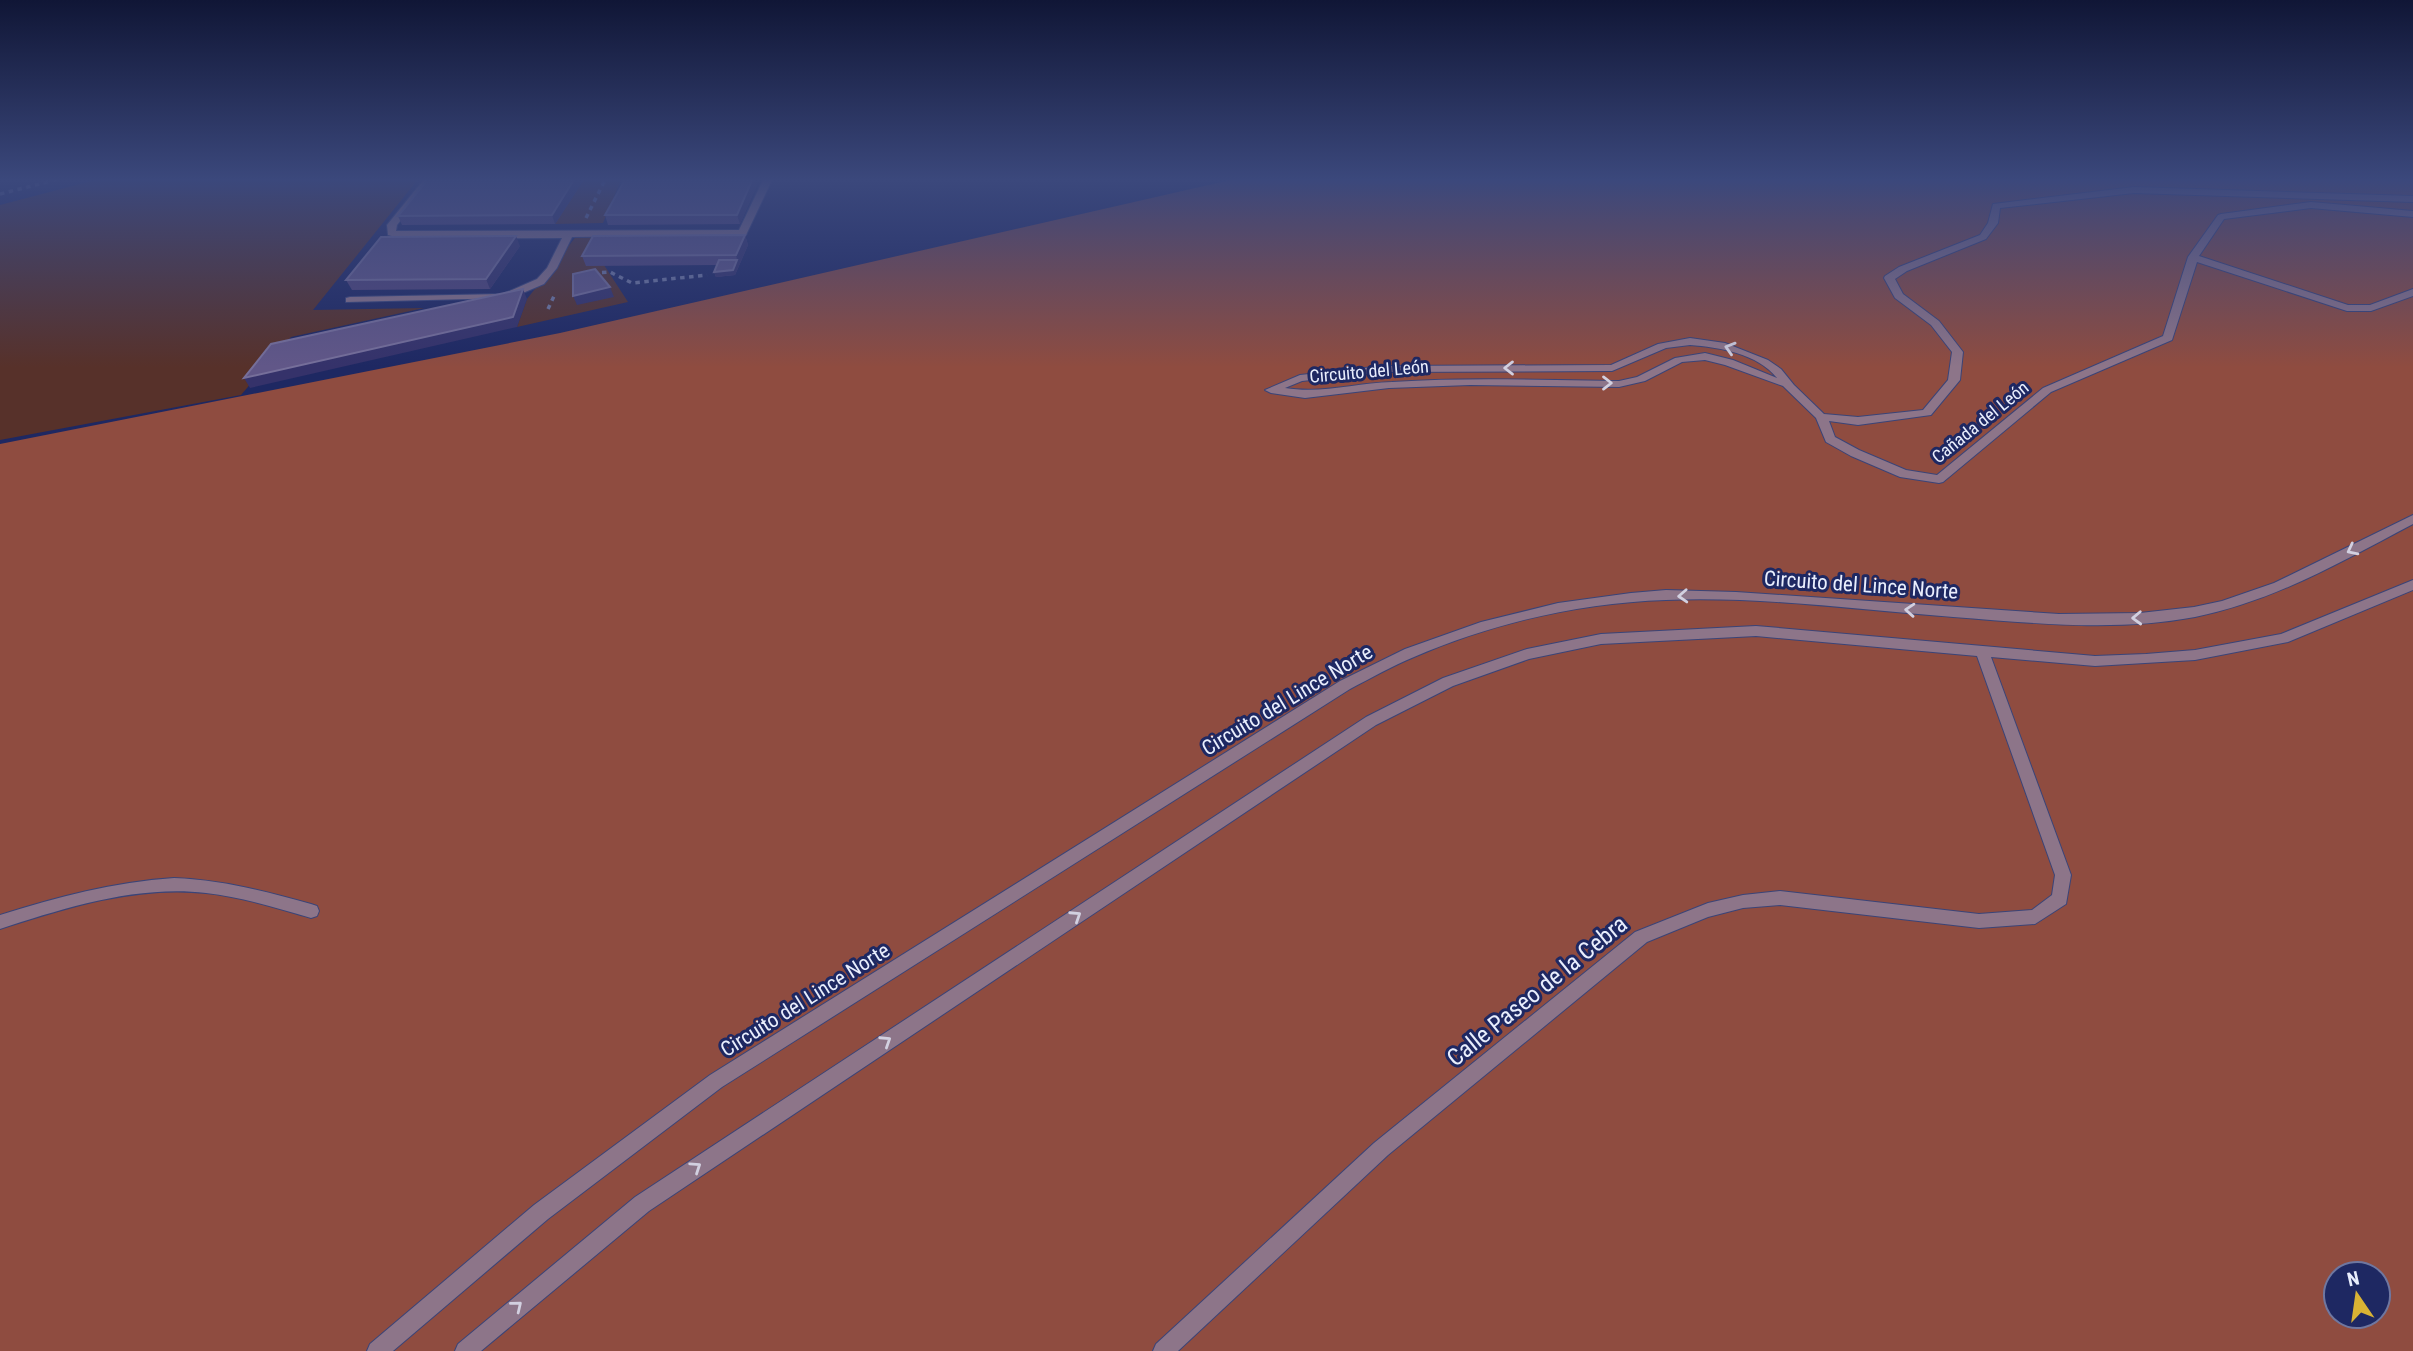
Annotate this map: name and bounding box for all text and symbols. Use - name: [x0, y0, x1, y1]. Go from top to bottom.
- one-way arrow: [1724, 342, 1736, 357]
- street label: Circuito del León: [1309, 355, 1429, 387]
- one-way arrow: [1503, 360, 1513, 376]
- one-way arrow: [1602, 376, 1613, 391]
- street label: Cañada del León: [1927, 377, 2033, 467]
- one-way arrow: [2347, 542, 2359, 556]
- street label: Circuito del Lince Norte: [1763, 566, 1959, 604]
- one-way arrow: [1677, 588, 1688, 603]
- one-way arrow: [1904, 602, 1915, 617]
- one-way arrow: [2131, 611, 2142, 626]
- street label: Circuito del Lince Norte: [1197, 639, 1377, 760]
- street label: Calle Paseo de la Cebra: [1441, 910, 1633, 1072]
- one-way arrow: [1068, 911, 1081, 924]
- street label: Circuito del Lince Norte: [716, 938, 894, 1062]
- one-way arrow: [878, 1037, 891, 1049]
- one-way arrow: [689, 1162, 702, 1175]
- north arrow: [2322, 1260, 2392, 1330]
- text: N: [2345, 1266, 2362, 1291]
- one-way arrow: [508, 1302, 521, 1314]

